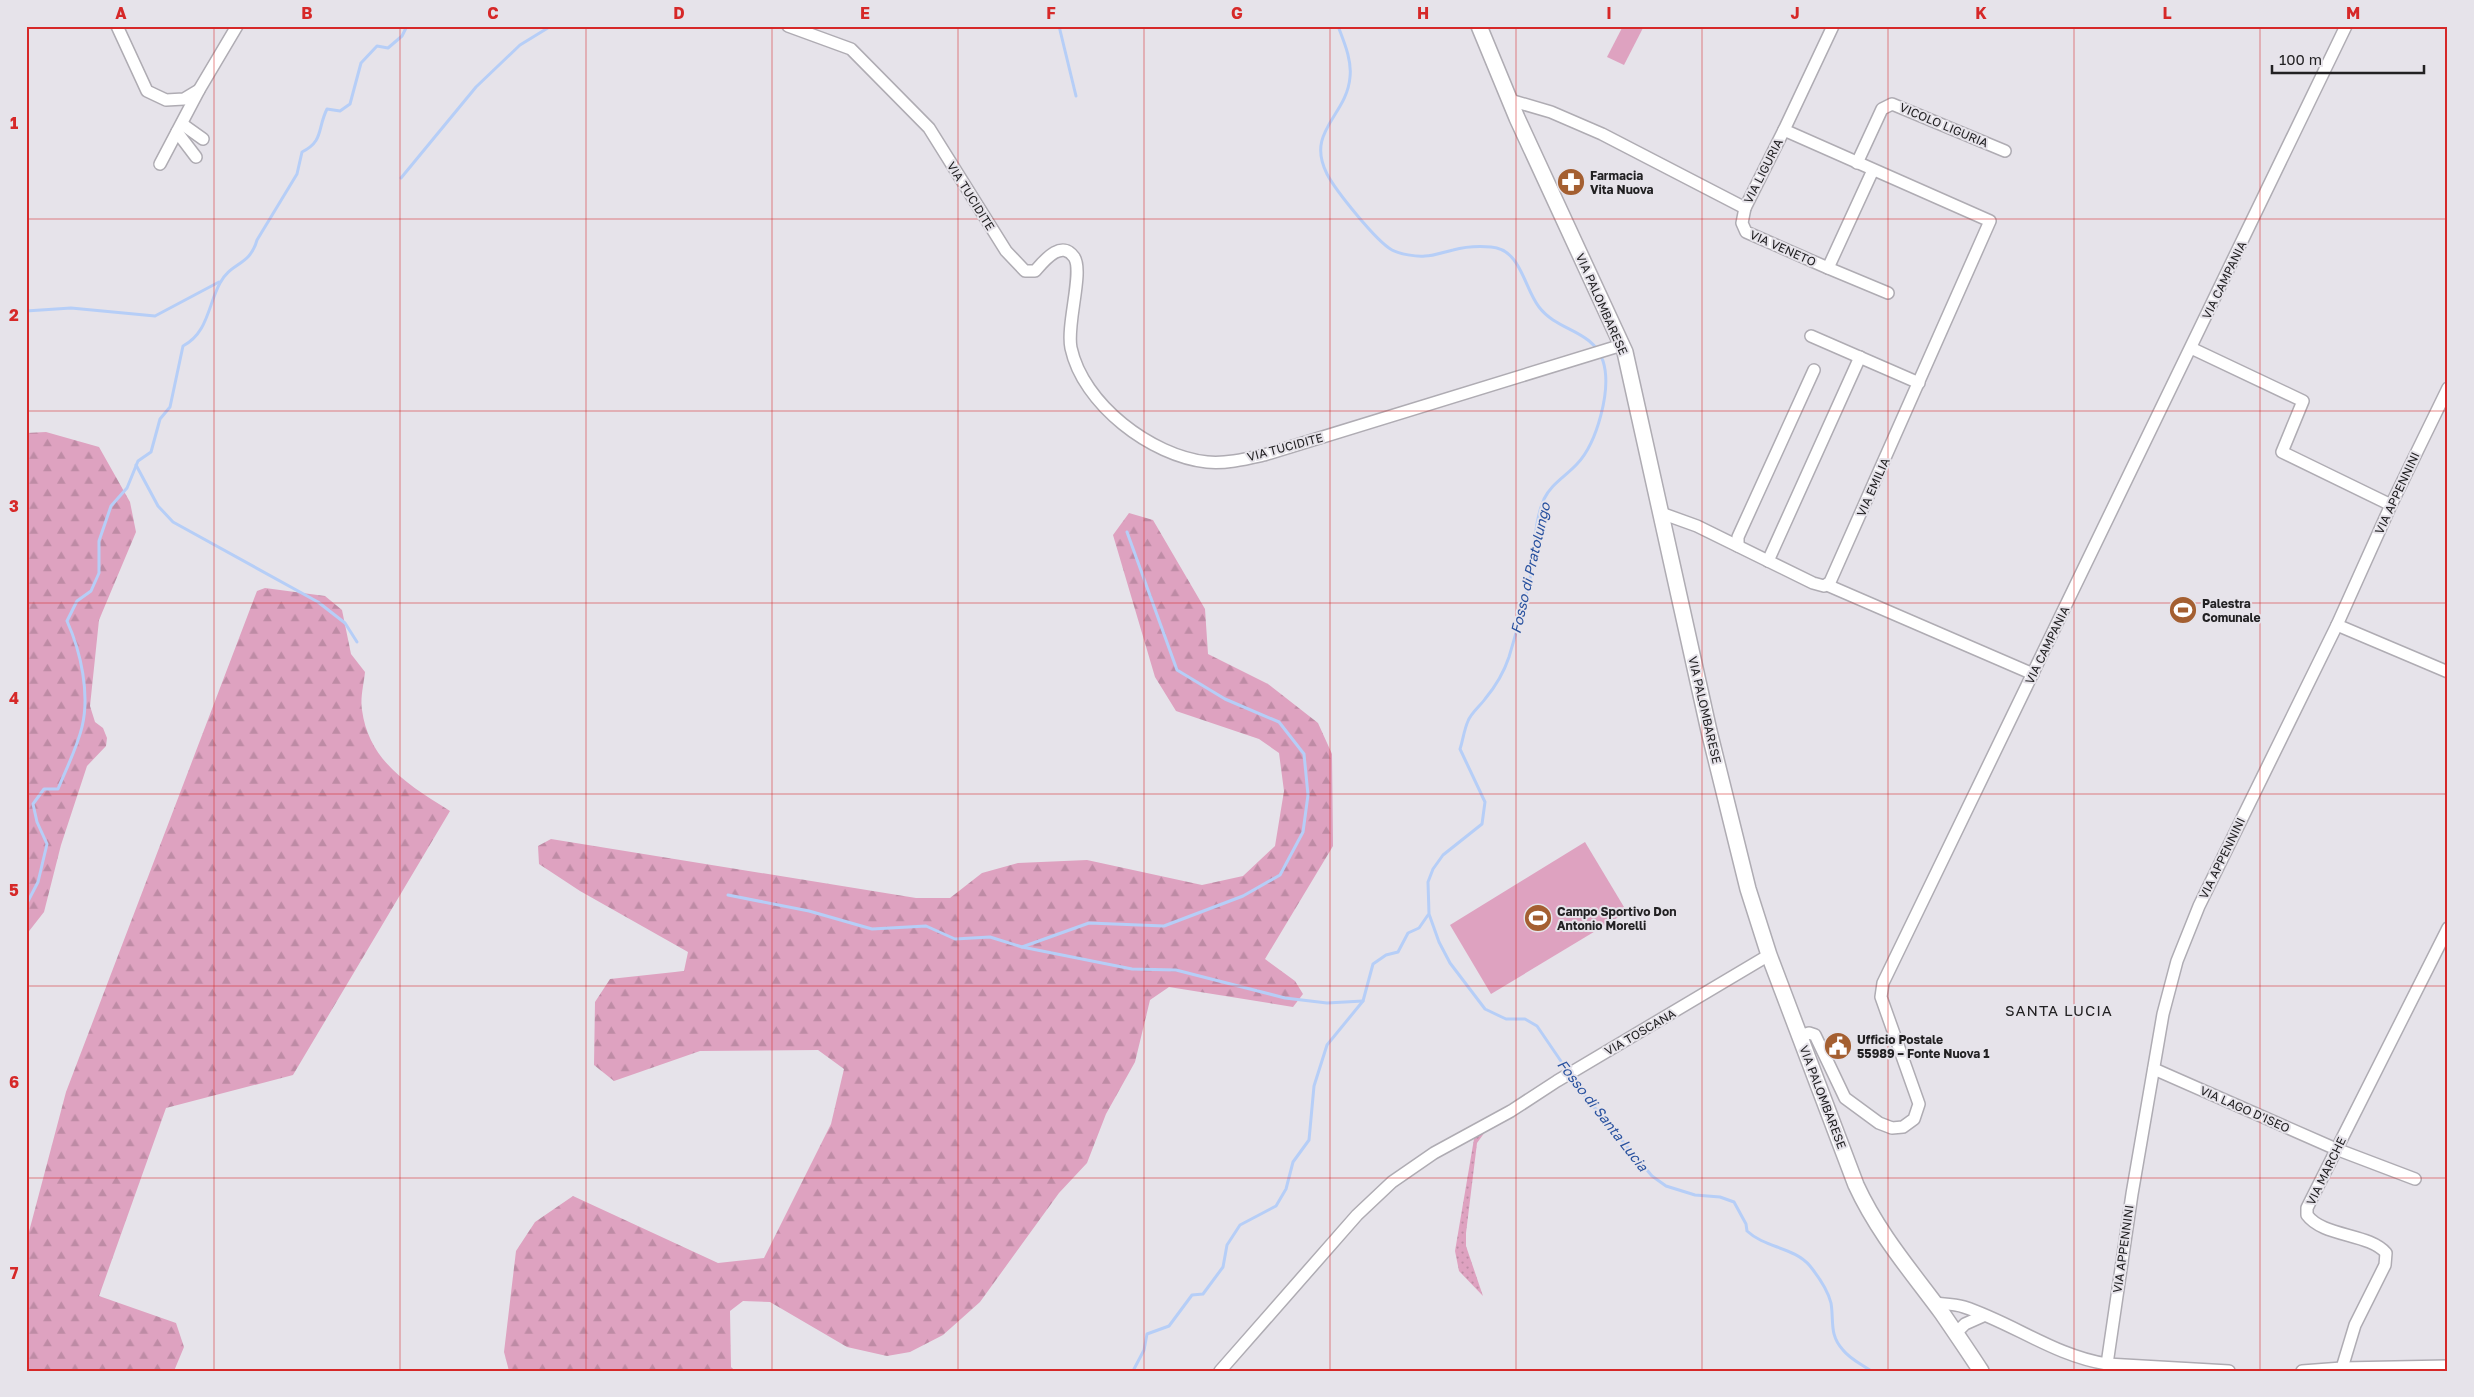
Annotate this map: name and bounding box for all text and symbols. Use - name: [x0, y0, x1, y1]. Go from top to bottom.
- text: A: [115, 3, 127, 23]
- text: B: [301, 3, 313, 23]
- text: C: [487, 3, 499, 23]
- text: D: [673, 3, 685, 23]
- text: E: [860, 3, 870, 23]
- text: F: [1046, 3, 1056, 23]
- text: G: [1231, 3, 1243, 23]
- text: H: [1417, 3, 1429, 23]
- text: I: [1606, 3, 1612, 23]
- text: J: [1790, 3, 1800, 23]
- text: K: [1975, 3, 1987, 23]
- text: L: [2162, 3, 2172, 23]
- text: M: [2346, 3, 2360, 23]
- scale bar: [2272, 42, 2424, 74]
- text: 100 m: [2279, 50, 2322, 68]
- street label: VICOLO LIGURIA: [1897, 100, 1991, 150]
- text: 1: [10, 113, 18, 133]
- street label: VIA LIGURIA: [1740, 136, 1786, 206]
- street label: VIA TUCIDITE: [944, 159, 998, 233]
- pharmacy icon: Farmacia Vita Nuova: [1556, 167, 1586, 197]
- place label: Farmacia Vita Nuova: [1590, 168, 1654, 197]
- street label: VIA VENETO: [1748, 227, 1819, 269]
- street label: VIA CAMPANIA: [2199, 239, 2249, 321]
- street label: VIA PALOMBARESE: [1573, 251, 1631, 357]
- text: 2: [9, 305, 19, 325]
- street label: VIA TUCIDITE: [1245, 430, 1325, 464]
- street label: VIA APPENNINI: [2371, 450, 2423, 536]
- street label: VIA EMILIA: [1853, 455, 1893, 519]
- text: 3: [9, 496, 19, 516]
- water label: Fosso di Pratolungo: [1507, 499, 1554, 635]
- sports icon: Palestra Comunale: [2168, 595, 2198, 625]
- place label: Palestra Comunale: [2202, 596, 2261, 625]
- street label: VIA CAMPANIA: [2022, 604, 2072, 686]
- street label: VIA PALOMBARESE: [1685, 655, 1725, 765]
- text: 4: [9, 688, 19, 708]
- street label: VIA APPENNINI: [2196, 815, 2248, 901]
- text: 5: [9, 880, 19, 900]
- sports icon: Campo Sportivo Don Antonio Morelli: [1523, 903, 1553, 933]
- place label: Campo Sportivo Don Antonio Morelli: [1557, 904, 1676, 933]
- district label: SANTA LUCIA: [2005, 1001, 2113, 1019]
- street label: VIA TOSCANA: [1602, 1006, 1678, 1058]
- public building icon: Ufficio Postale 55989 – Fonte Nuova 1: [1823, 1031, 1853, 1061]
- place label: Ufficio Postale 55989 – Fonte Nuova 1: [1857, 1032, 1989, 1061]
- street label: VIA PALOMBARESE: [1796, 1043, 1850, 1151]
- water label: Fosso di Santa Lucia: [1554, 1056, 1653, 1175]
- text: 6: [9, 1072, 19, 1092]
- street label: VIA LAGO D'ISEO: [2198, 1082, 2292, 1136]
- street label: VIA MARCHE: [2303, 1134, 2349, 1208]
- street label: VIA APPENNINI: [2109, 1204, 2137, 1294]
- text: 7: [10, 1263, 19, 1283]

